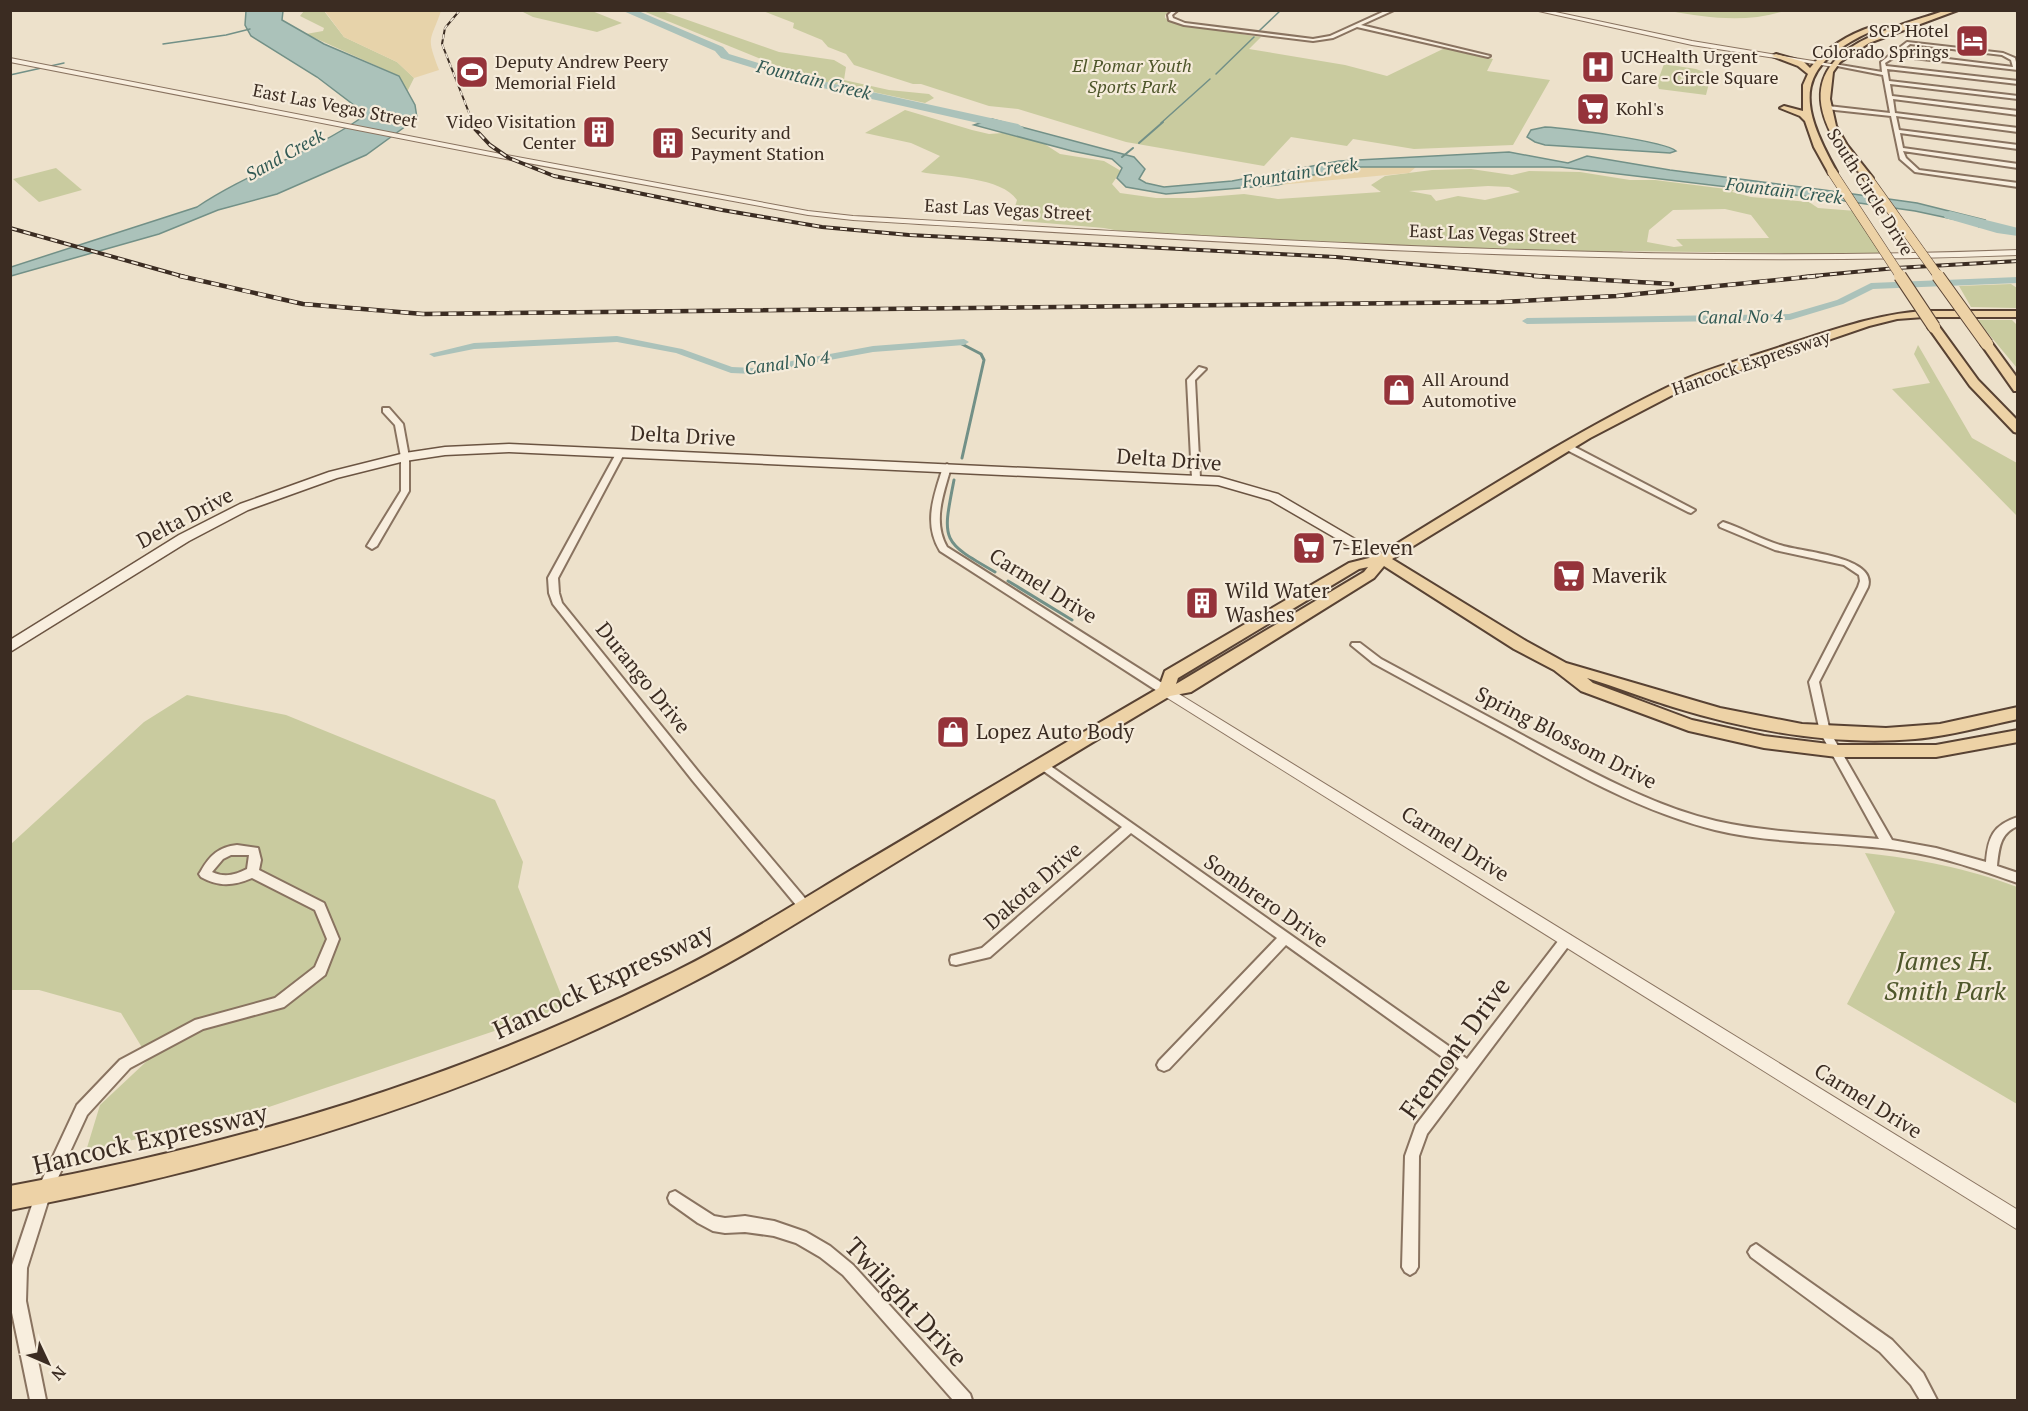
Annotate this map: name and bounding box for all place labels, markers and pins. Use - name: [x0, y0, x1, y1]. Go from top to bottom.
- place label: SCP Hotel Colorado Springs: [1812, 18, 1949, 63]
- hotel icon: SCP Hotel Colorado Springs: [1954, 23, 1990, 59]
- place label: UCHealth Urgent Care - Circle Square: [1621, 44, 1779, 89]
- place label: Deputy Andrew Peery Memorial Field: [495, 49, 669, 94]
- hospital icon: UCHealth Urgent Care - Circle Square: [1580, 49, 1616, 85]
- sports icon: Deputy Andrew Peery Memorial Field: [454, 54, 490, 90]
- supermarket icon: Kohl's: [1575, 91, 1611, 127]
- place label: Kohl's: [1616, 96, 1664, 120]
- place label: Video Visitation Center: [446, 109, 576, 154]
- building icon: Video Visitation Center: [581, 114, 617, 150]
- place label: Security and Payment Station: [691, 120, 825, 165]
- building icon: Security and Payment Station: [650, 125, 686, 161]
- place label: All Around Automotive: [1422, 367, 1517, 412]
- shop icon: All Around Automotive: [1381, 372, 1417, 408]
- supermarket icon: 7-Eleven: [1291, 530, 1327, 566]
- place label: 7-Eleven: [1332, 533, 1414, 561]
- supermarket icon: Maverik: [1551, 558, 1587, 594]
- place label: Maverik: [1592, 561, 1667, 589]
- place label: Wild Water Washes: [1225, 576, 1329, 628]
- building icon: Wild Water Washes: [1184, 585, 1220, 621]
- shop icon: Lopez Auto Body: [935, 714, 971, 750]
- place label: Lopez Auto Body: [976, 717, 1134, 745]

